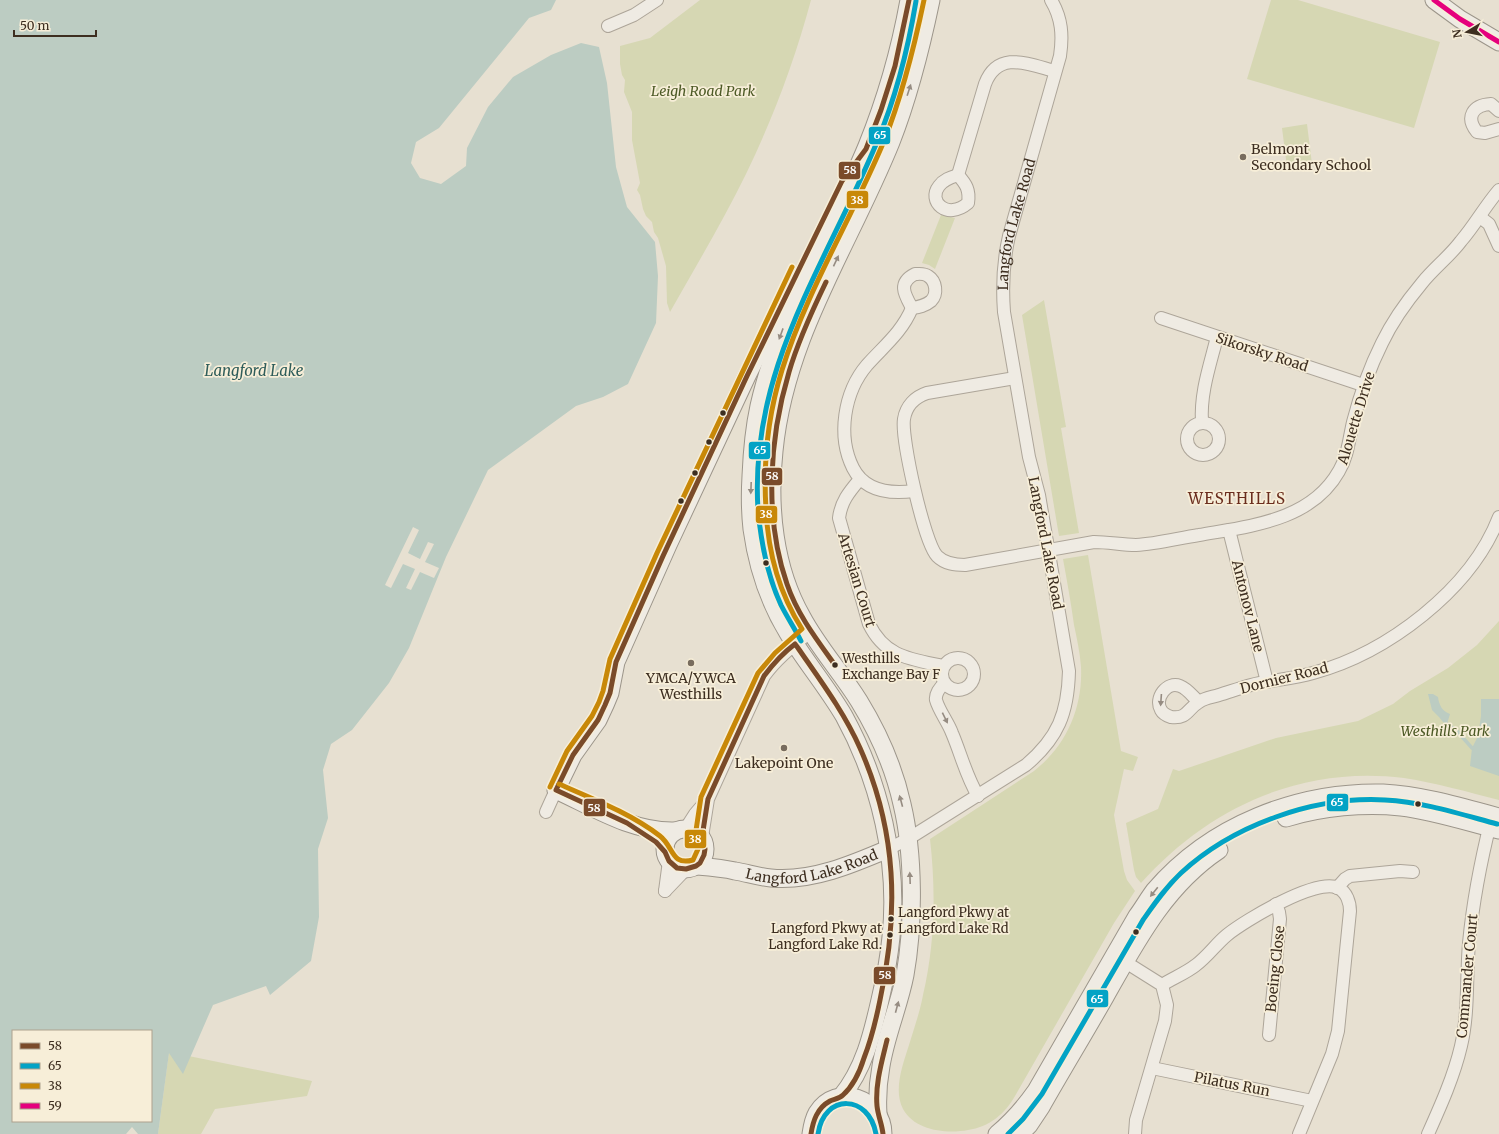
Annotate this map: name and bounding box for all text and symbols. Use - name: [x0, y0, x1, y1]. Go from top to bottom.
- scale bar: [14, 12, 96, 38]
- north arrow: [1447, 12, 1487, 52]
- text: 50 m: [20, 18, 49, 33]
- text: N: [1449, 28, 1465, 39]
- park label: Leigh Road Park: [651, 82, 755, 100]
- one-way arrow: [906, 84, 912, 96]
- line badge: 65: [868, 126, 891, 145]
- text: 65: [874, 128, 886, 142]
- place label: Belmont Secondary School: [1251, 140, 1372, 174]
- marker: Belmont Secondary School: [1238, 152, 1248, 162]
- street label: Langford Lake Road: [994, 156, 1040, 291]
- line badge: 58: [838, 161, 861, 180]
- text: 58: [843, 163, 857, 177]
- line badge: 38: [846, 190, 869, 209]
- text: 38: [850, 193, 864, 207]
- one-way arrow: [833, 255, 839, 267]
- one-way arrow: [778, 329, 784, 341]
- street label: Sikorsky Road: [1213, 329, 1311, 376]
- water label: Langford Lake: [204, 361, 304, 380]
- street label: Alouette Drive: [1333, 369, 1379, 468]
- unlabelled marker: [718, 408, 728, 418]
- unlabelled marker: [704, 437, 714, 447]
- line badge: 65: [748, 441, 771, 460]
- text: 65: [754, 443, 766, 457]
- line badge: 58: [761, 467, 783, 486]
- unlabelled marker: [690, 468, 700, 478]
- text: 58: [765, 469, 779, 483]
- street label: Langford Lake Road: [1024, 475, 1068, 612]
- one-way arrow: [747, 482, 754, 494]
- district label: WESTHILLS: [1187, 489, 1286, 508]
- unlabelled marker: [676, 496, 686, 506]
- line badge: 38: [755, 505, 778, 524]
- text: 38: [759, 507, 773, 521]
- street label: Artesian Court: [834, 530, 880, 630]
- street label: Antonov Lane: [1228, 557, 1268, 654]
- unlabelled marker: [761, 558, 771, 568]
- place label: Westhills Exchange Bay F: [841, 650, 940, 683]
- marker: YMCA/YWCA Westhills: [686, 658, 696, 668]
- street label: Dornier Road: [1238, 658, 1330, 698]
- marker: Westhills Exchange Bay F: [830, 660, 840, 670]
- place label: YMCA/YWCA Westhills: [645, 669, 736, 703]
- one-way arrow: [1158, 694, 1165, 706]
- one-way arrow: [942, 713, 948, 724]
- park label: Westhills Park: [1400, 722, 1490, 740]
- marker: Lakepoint One: [779, 743, 789, 753]
- place label: Lakepoint One: [735, 754, 833, 772]
- line badge: 65: [1326, 793, 1349, 812]
- one-way arrow: [898, 795, 904, 807]
- text: 65: [1331, 795, 1343, 809]
- line badge: 58: [583, 798, 606, 817]
- unlabelled marker: [1413, 799, 1423, 809]
- text: 58: [587, 801, 601, 815]
- line badge: 38: [684, 829, 707, 849]
- text: 38: [688, 832, 702, 846]
- street label: Langford Lake Road: [744, 845, 881, 888]
- one-way arrow: [907, 872, 914, 884]
- one-way arrow: [1150, 887, 1158, 898]
- place label: Langford Pkwy at Langford Lake Rd: [898, 904, 1009, 937]
- street label: Commander Court: [1453, 913, 1481, 1039]
- marker: Langford Pkwy at Langford Lake Rd: [886, 914, 896, 924]
- place label: Langford Pkwy at Langford Lake Rd.: [768, 920, 882, 953]
- street label: Boeing Close: [1262, 925, 1288, 1013]
- unlabelled marker: [1131, 927, 1141, 937]
- marker: Langford Pkwy at Langford Lake Rd.: [885, 930, 895, 940]
- line badge: 58: [873, 966, 896, 985]
- text: 58: [878, 968, 892, 982]
- line badge: 65: [1086, 989, 1109, 1008]
- text: 65: [1091, 992, 1103, 1006]
- one-way arrow: [894, 1001, 900, 1013]
- legend: [12, 1030, 152, 1122]
- text: 58: [48, 1038, 62, 1053]
- text: 65: [48, 1058, 62, 1073]
- street label: Pilatus Run: [1192, 1068, 1272, 1100]
- text: 38: [48, 1078, 62, 1093]
- text: 59: [48, 1098, 62, 1113]

